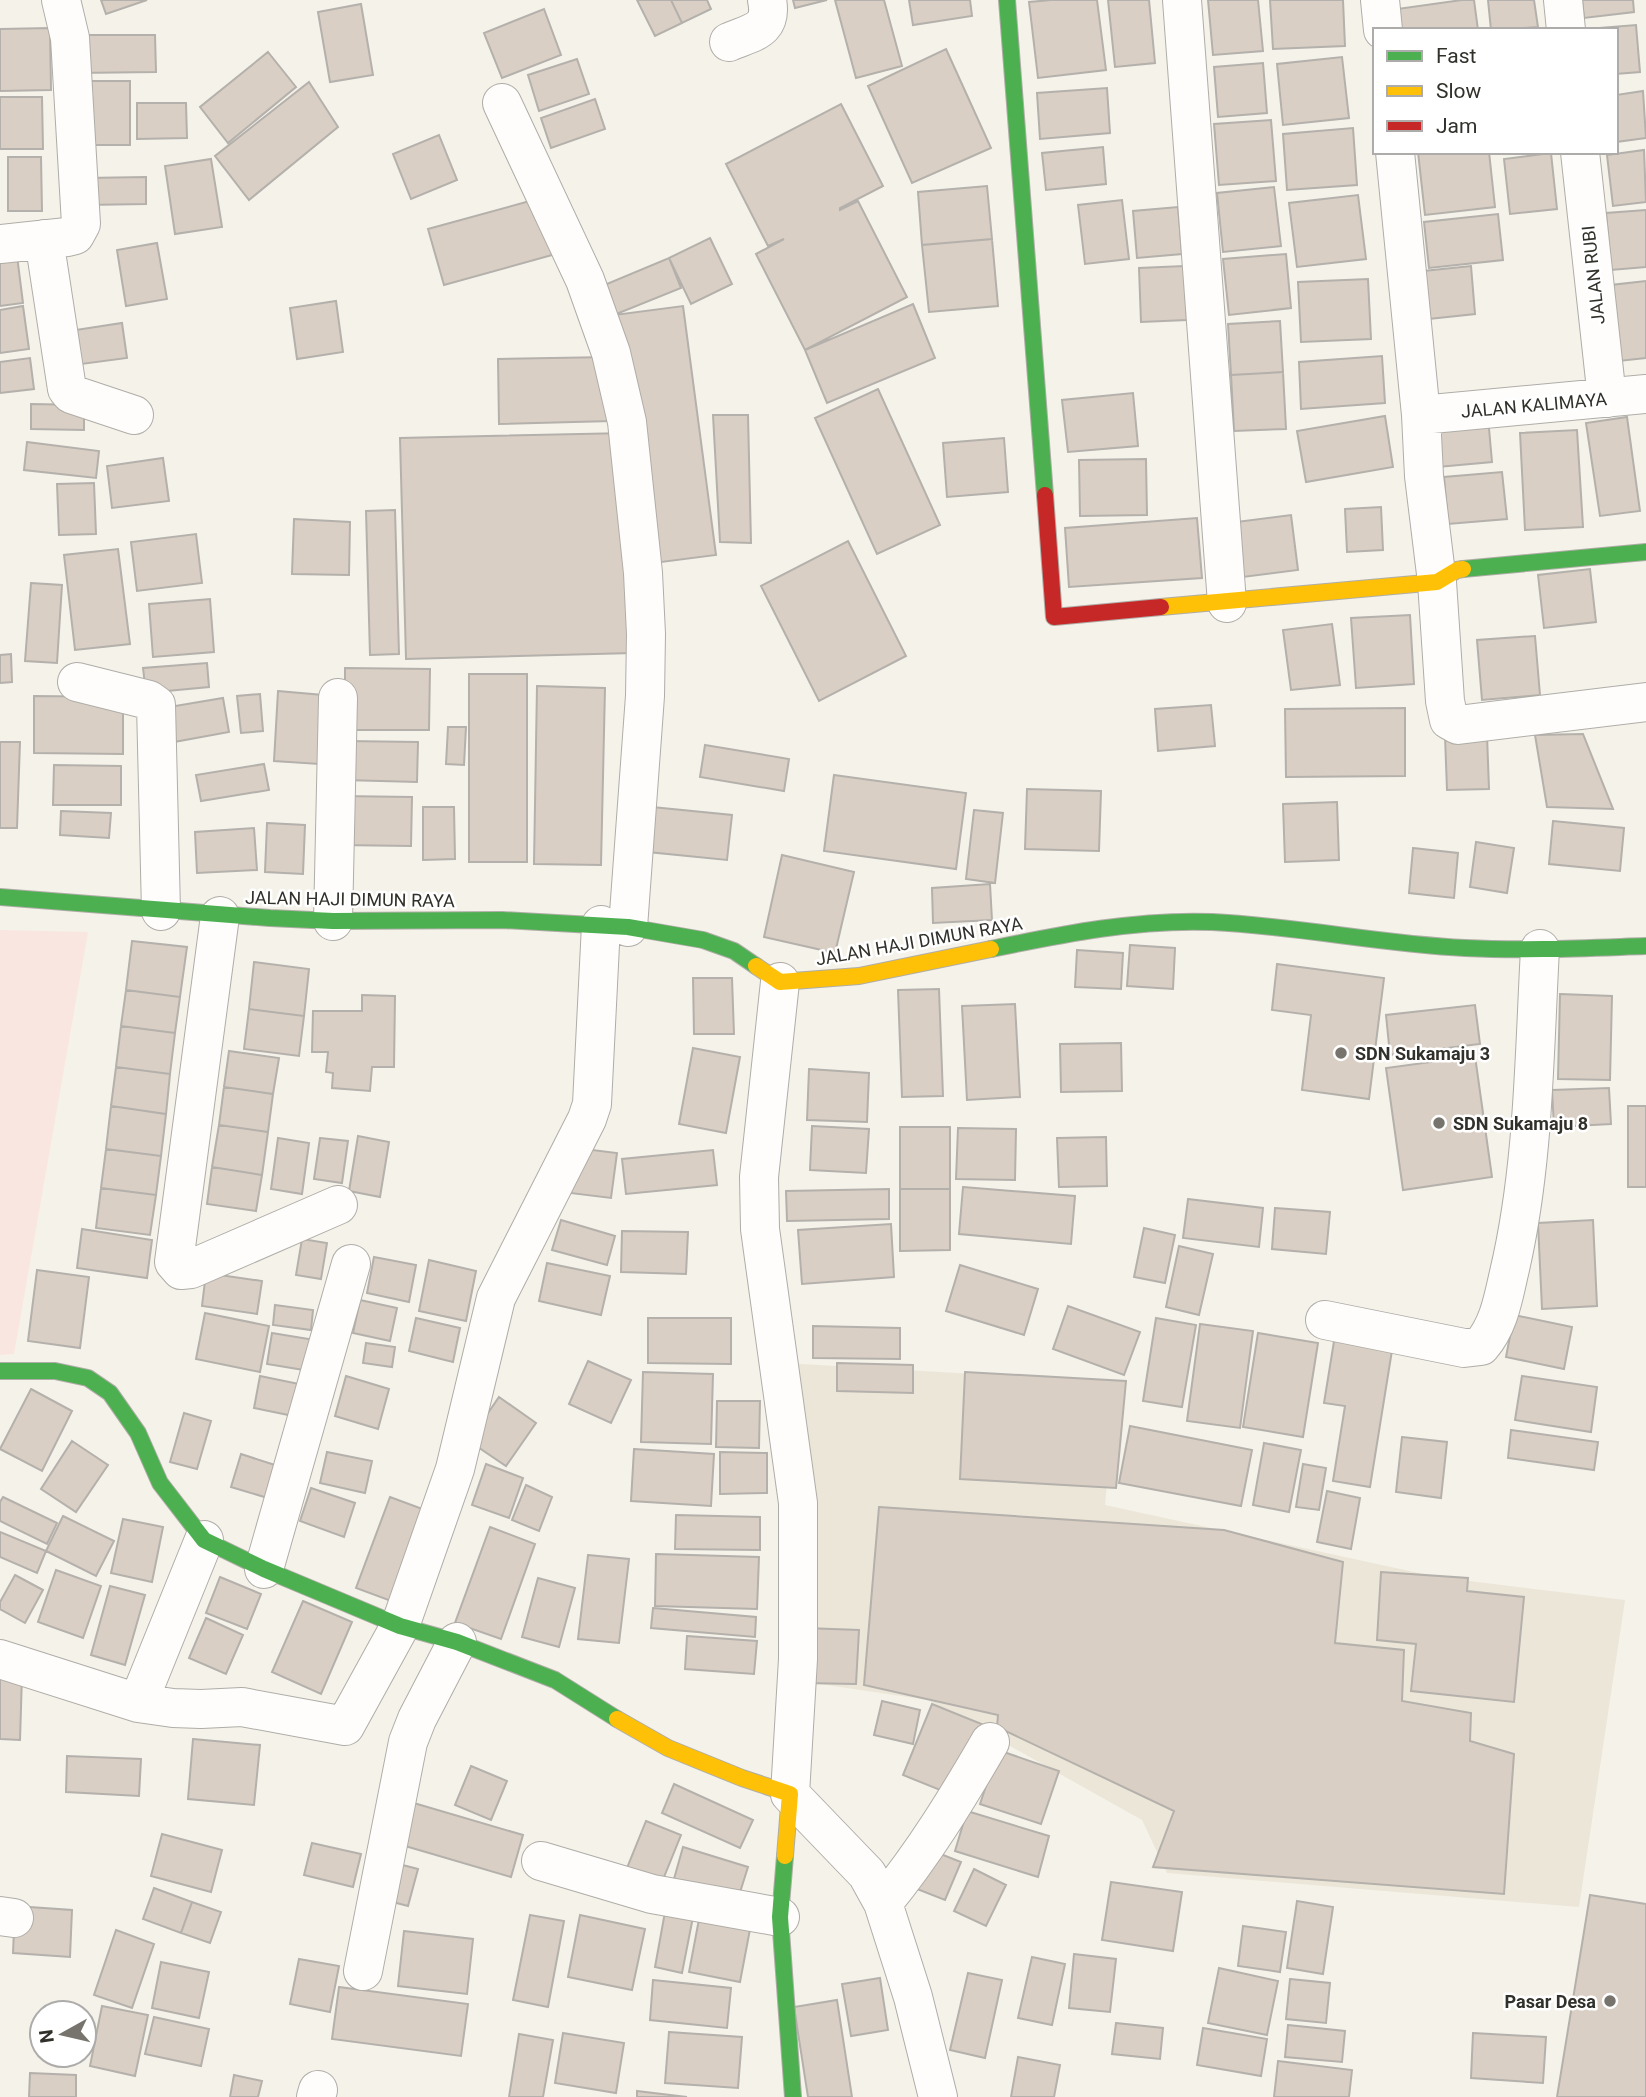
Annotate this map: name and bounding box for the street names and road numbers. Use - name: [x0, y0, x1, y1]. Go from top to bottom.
- street label: JALAN RUBI: [1577, 225, 1609, 325]
- street label: JALAN KALIMAYA: [1460, 388, 1608, 422]
- street label: JALAN HAJI DIMUN RAYA: [245, 887, 455, 911]
- street label: JALAN HAJI DIMUN RAYA: [814, 912, 1024, 970]

